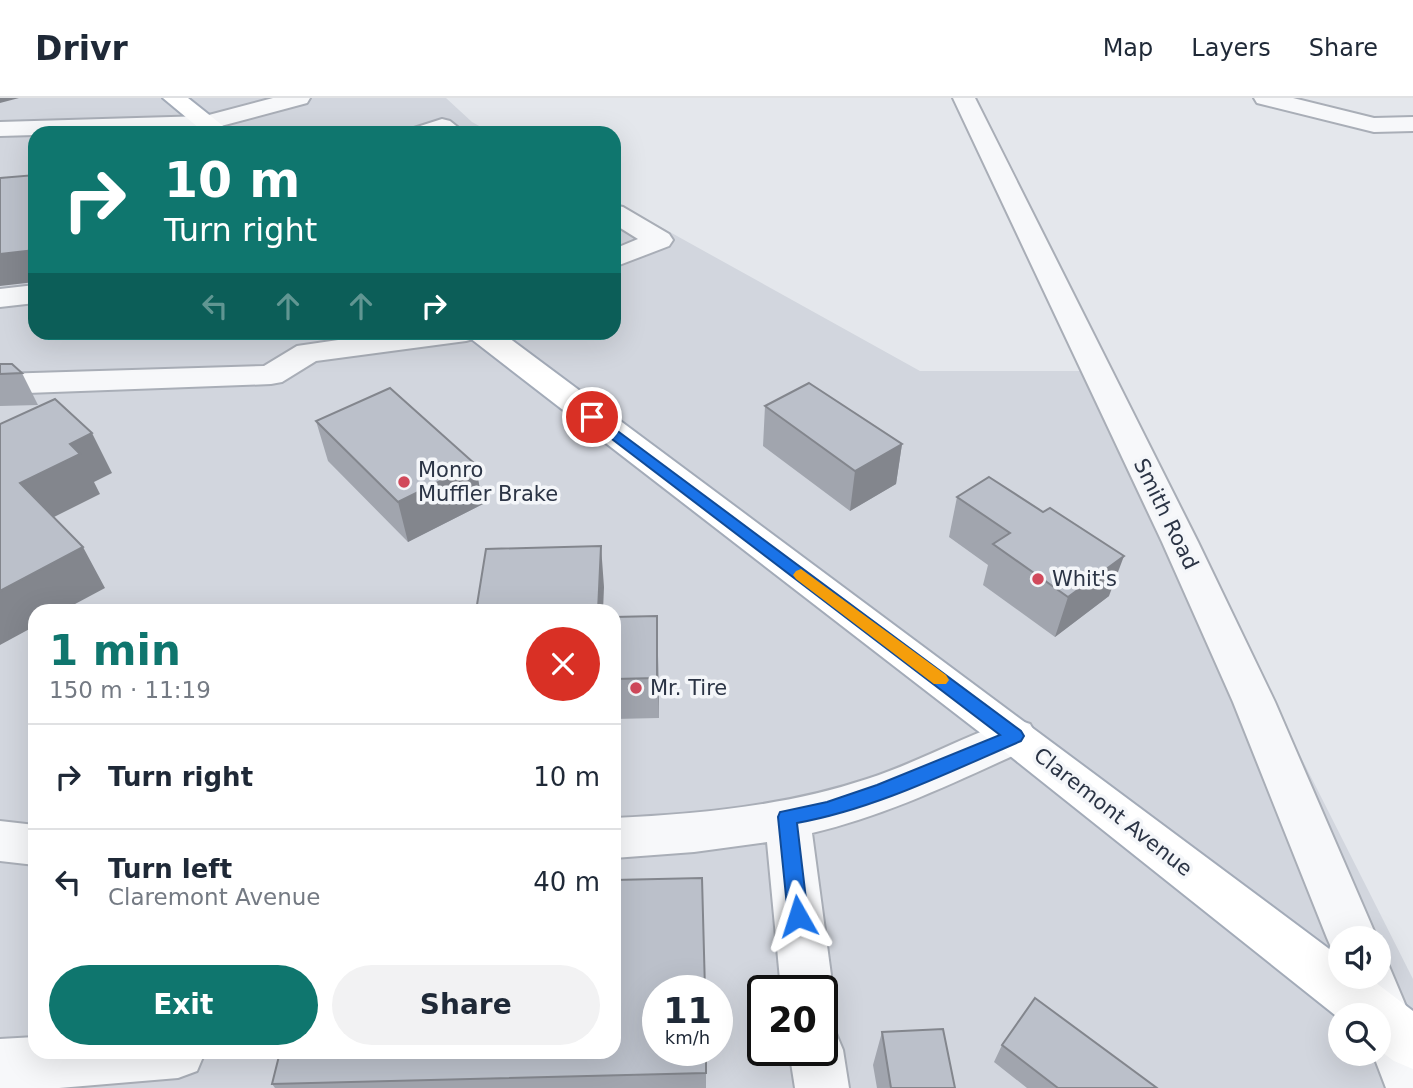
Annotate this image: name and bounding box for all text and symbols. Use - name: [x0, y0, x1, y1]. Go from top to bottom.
- text: Drivr: [35, 29, 128, 68]
- text: Map: [1103, 34, 1153, 62]
- text: Layers: [1191, 34, 1271, 62]
- text: Share: [1309, 34, 1378, 62]
- text: 10 m: [164, 152, 300, 209]
- icon: right: [49, 154, 140, 245]
- text: Turn right: [164, 211, 317, 249]
- icon: left: [196, 287, 234, 325]
- icon: ahead: [269, 287, 307, 325]
- icon: ahead: [342, 287, 380, 325]
- icon: right: [415, 287, 453, 325]
- pin: [562, 387, 622, 447]
- icon: arrive: [573, 398, 611, 436]
- street label: Smith Road: [1129, 455, 1203, 573]
- place label: Monro Muffler Brake: [418, 458, 558, 506]
- marker: Monro Muffler Brake: [396, 474, 412, 490]
- place label: Whit's: [1052, 567, 1117, 591]
- marker: Whit's: [1030, 571, 1046, 587]
- text: 1 min: [49, 626, 181, 675]
- button: close: [526, 627, 600, 701]
- place label: Mr. Tire: [650, 676, 727, 700]
- text: 150 m · 11:19: [49, 677, 211, 703]
- marker: Mr. Tire: [628, 680, 644, 696]
- street label: Claremont Avenue: [1029, 743, 1197, 881]
- icon: right: [49, 758, 87, 796]
- text: Turn right: [108, 762, 253, 792]
- text: 10 m: [533, 762, 600, 792]
- text: Turn left: [108, 854, 232, 884]
- icon: left: [49, 863, 87, 901]
- text: 40 m: [533, 867, 600, 897]
- position arrow: [761, 879, 835, 953]
- text: Claremont Avenue: [108, 884, 320, 910]
- map controls: [1328, 926, 1391, 1066]
- button: sound: [1328, 926, 1391, 989]
- button: Exit: [49, 965, 318, 1045]
- button: Share: [332, 965, 600, 1045]
- speed limit sign: 20: [747, 975, 838, 1066]
- text: 11: [663, 991, 712, 1031]
- button: search: [1328, 1003, 1391, 1066]
- text: km/h: [665, 1027, 710, 1048]

